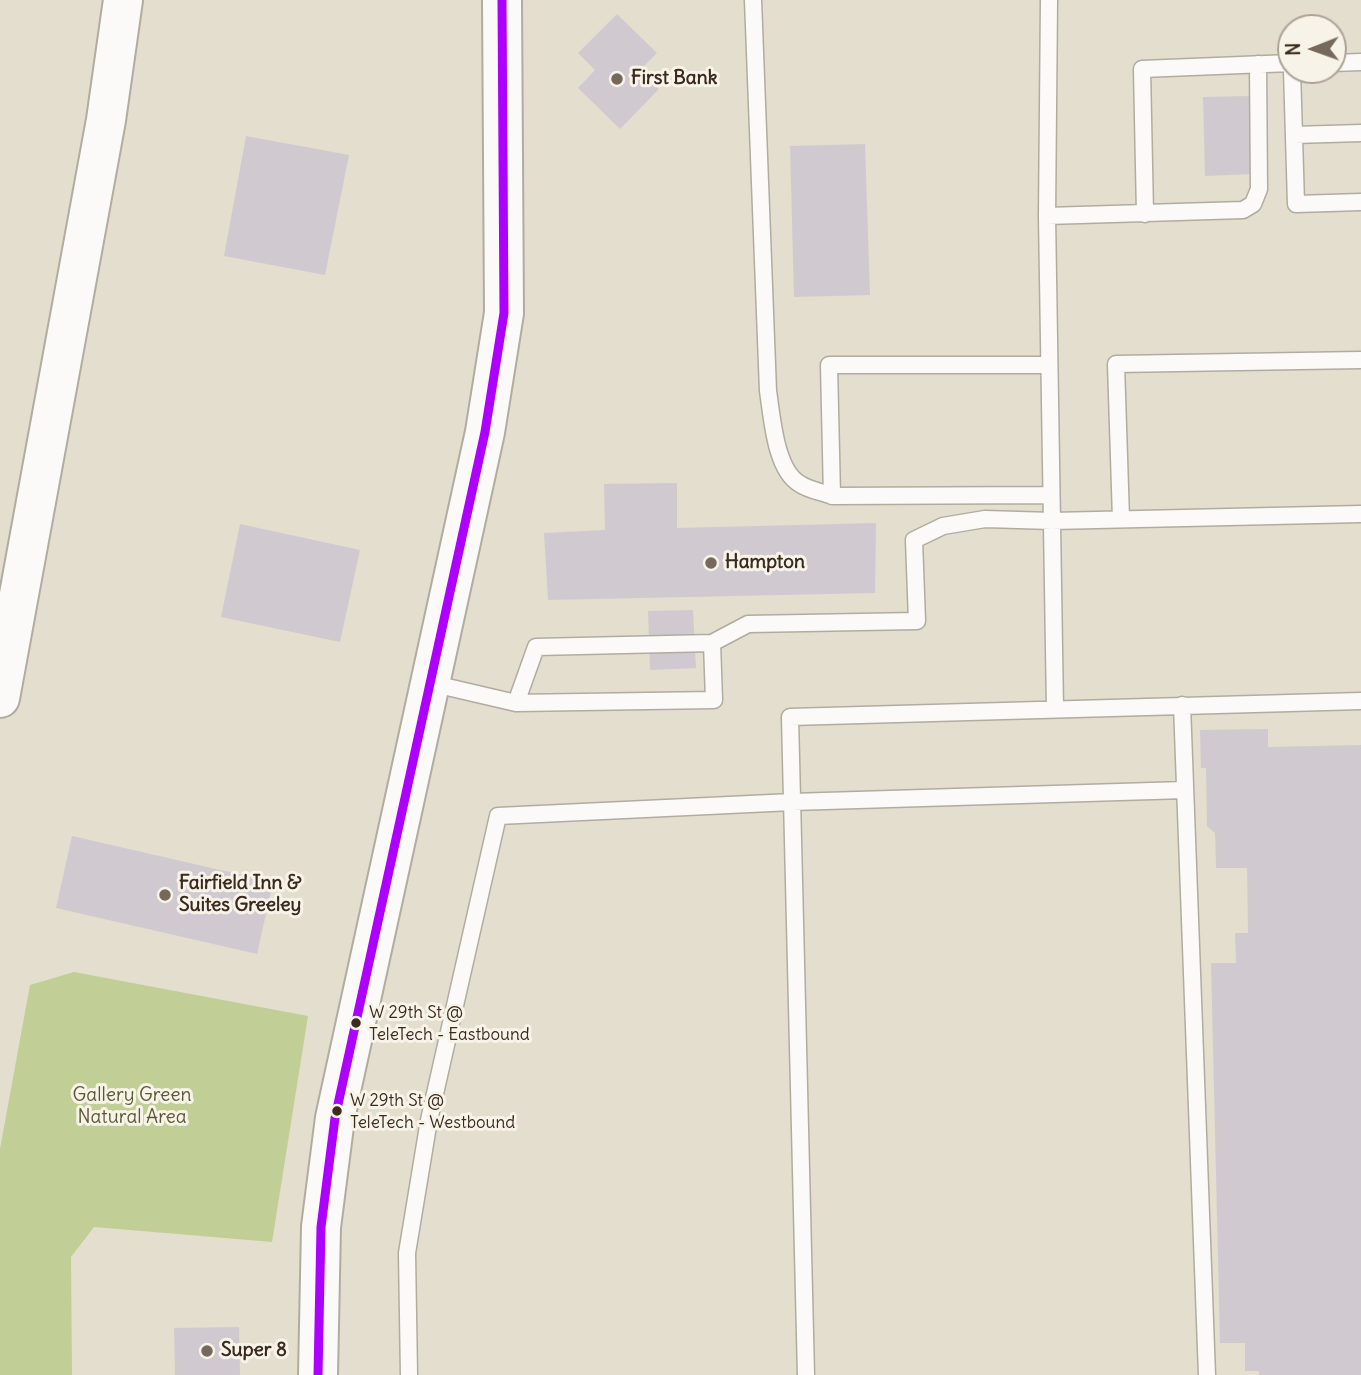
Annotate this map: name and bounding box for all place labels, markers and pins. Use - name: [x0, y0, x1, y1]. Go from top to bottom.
- place label: First Bank: [631, 68, 717, 90]
- marker: First Bank: [609, 71, 625, 87]
- place label: Hampton: [725, 552, 805, 574]
- marker: Hampton: [703, 555, 719, 571]
- place label: Fairfield Inn & Suites Greeley: [179, 873, 302, 917]
- marker: Fairfield Inn & Suites Greeley: [157, 887, 173, 903]
- place label: W 29th St @ TeleTech - Eastbound: [369, 1003, 530, 1043]
- marker: W 29th St @ TeleTech - Eastbound: [349, 1016, 363, 1030]
- place label: W 29th St @ TeleTech - Westbound: [350, 1091, 515, 1131]
- marker: W 29th St @ TeleTech - Westbound: [330, 1104, 344, 1118]
- place label: Super 8: [221, 1340, 287, 1362]
- marker: Super 8: [199, 1343, 215, 1359]

